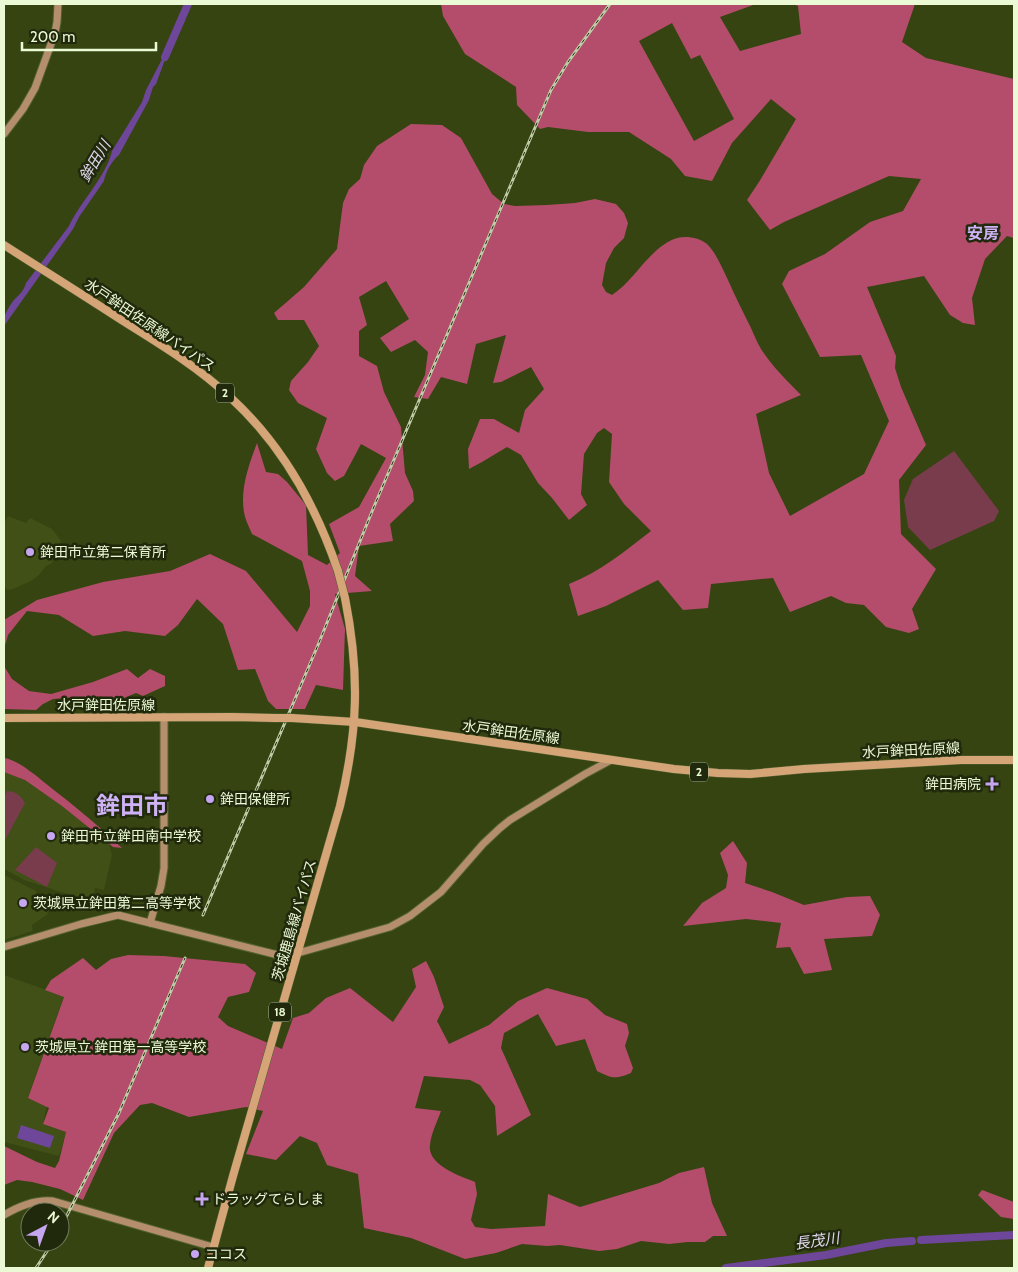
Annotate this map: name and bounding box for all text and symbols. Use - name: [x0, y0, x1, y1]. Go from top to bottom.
- scale bar: [22, 20, 156, 52]
- text: 200 m: [30, 28, 75, 46]
- water label: 鉾田川: [76, 135, 115, 185]
- district label: 安房: [967, 224, 999, 243]
- street label: 水戸鉾田佐原線バイパス: [81, 275, 219, 375]
- road number: 2: [216, 383, 234, 402]
- place label: 鉾田市立第二保育所: [40, 543, 166, 561]
- marker: 鉾田市立第二保育所: [24, 546, 36, 558]
- street label: 水戸鉾田佐原線: [57, 696, 155, 714]
- street label: 水戸鉾田佐原線: [461, 716, 561, 748]
- street label: 水戸鉾田佐原線: [862, 738, 960, 762]
- road number: 2: [690, 762, 708, 782]
- place label: 鉾田病院: [925, 775, 981, 793]
- marker: 鉾田病院: [985, 777, 999, 791]
- place label: 鉾田保健所: [220, 790, 290, 808]
- district label: 鉾田市: [96, 791, 168, 820]
- marker: 鉾田保健所: [204, 793, 216, 805]
- place label: 鉾田市立鉾田南中学校: [61, 827, 201, 845]
- marker: 鉾田市立鉾田南中学校: [45, 830, 57, 842]
- street label: 茨城鹿島線バイパス: [268, 857, 320, 983]
- place label: 茨城県立鉾田第二高等学校: [33, 894, 201, 912]
- marker: 茨城県立鉾田第二高等学校: [17, 897, 29, 909]
- road number: 18: [269, 1002, 291, 1022]
- place label: 茨城県立 鉾田第一高等学校: [35, 1038, 206, 1056]
- marker: 茨城県立 鉾田第一高等学校: [19, 1041, 31, 1053]
- place label: ドラッグてらしま: [212, 1190, 324, 1208]
- marker: ドラッグてらしま: [196, 1193, 208, 1205]
- north arrow: [20, 1202, 70, 1252]
- text: N: [44, 1207, 63, 1227]
- water label: 長茂川: [793, 1229, 843, 1253]
- place label: ココス: [205, 1245, 247, 1263]
- marker: ココス: [189, 1248, 201, 1260]

